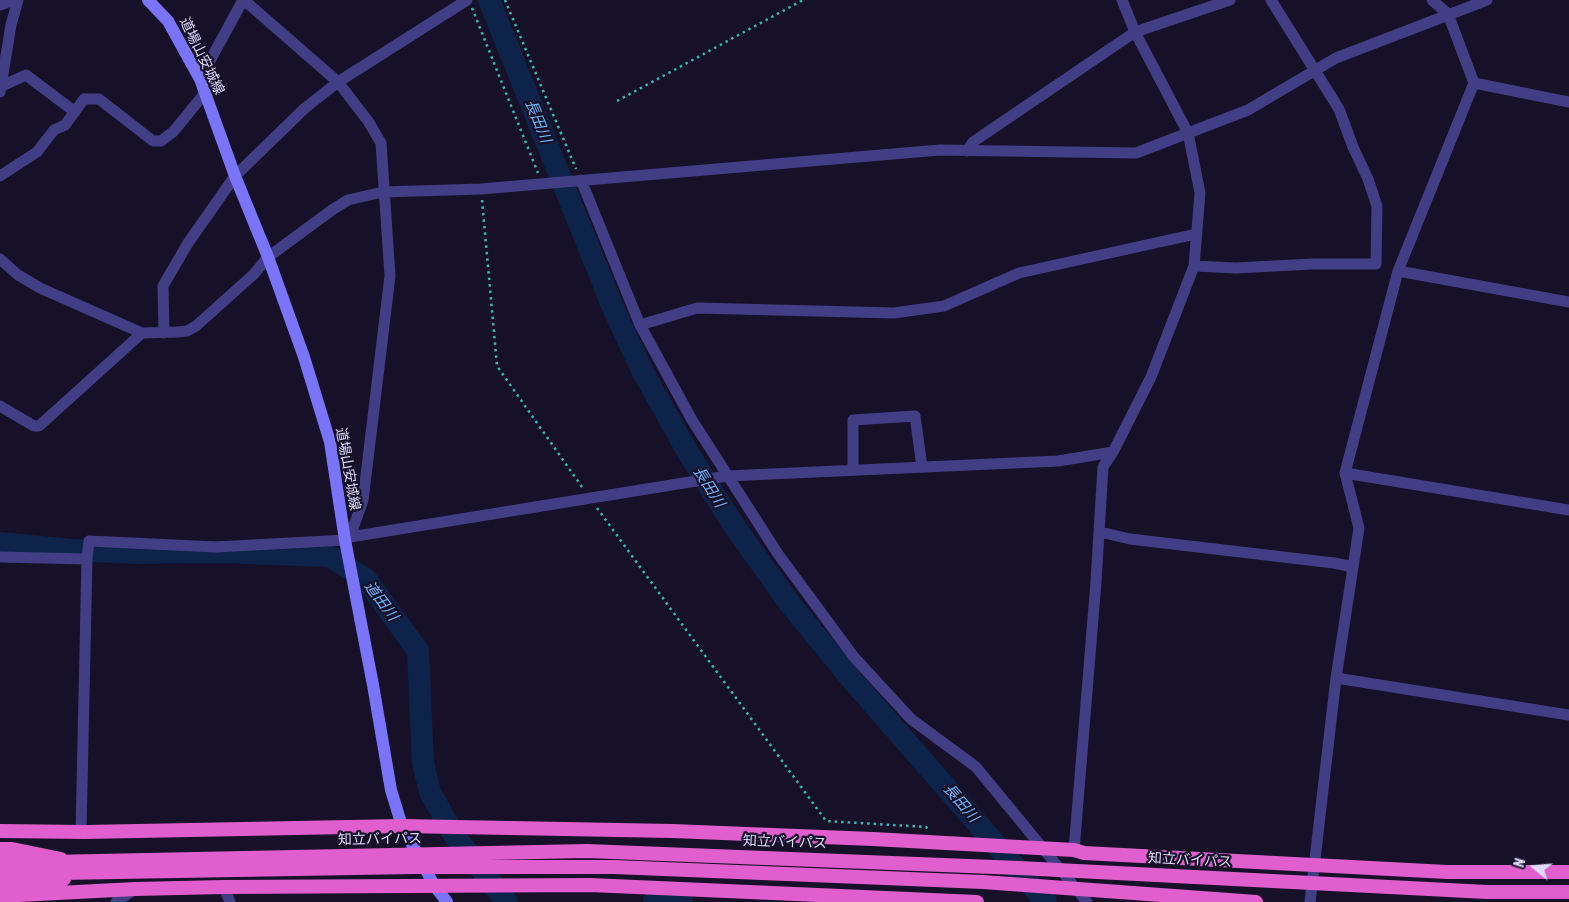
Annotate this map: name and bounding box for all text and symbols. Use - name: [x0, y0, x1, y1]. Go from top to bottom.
- street label: 道場山安城線: [176, 15, 228, 97]
- water label: 長田川: [521, 97, 555, 145]
- street label: 道場山安城線: [332, 426, 364, 512]
- water label: 長田川: [689, 463, 729, 511]
- water label: 道田川: [360, 578, 402, 624]
- water label: 長田川: [939, 780, 983, 826]
- street label: 知立バイパス: [338, 830, 422, 848]
- street label: 知立バイパス: [743, 832, 827, 852]
- north arrow: [1509, 842, 1559, 892]
- street label: 知立バイパス: [1148, 849, 1232, 871]
- text: N: [1511, 856, 1529, 869]

